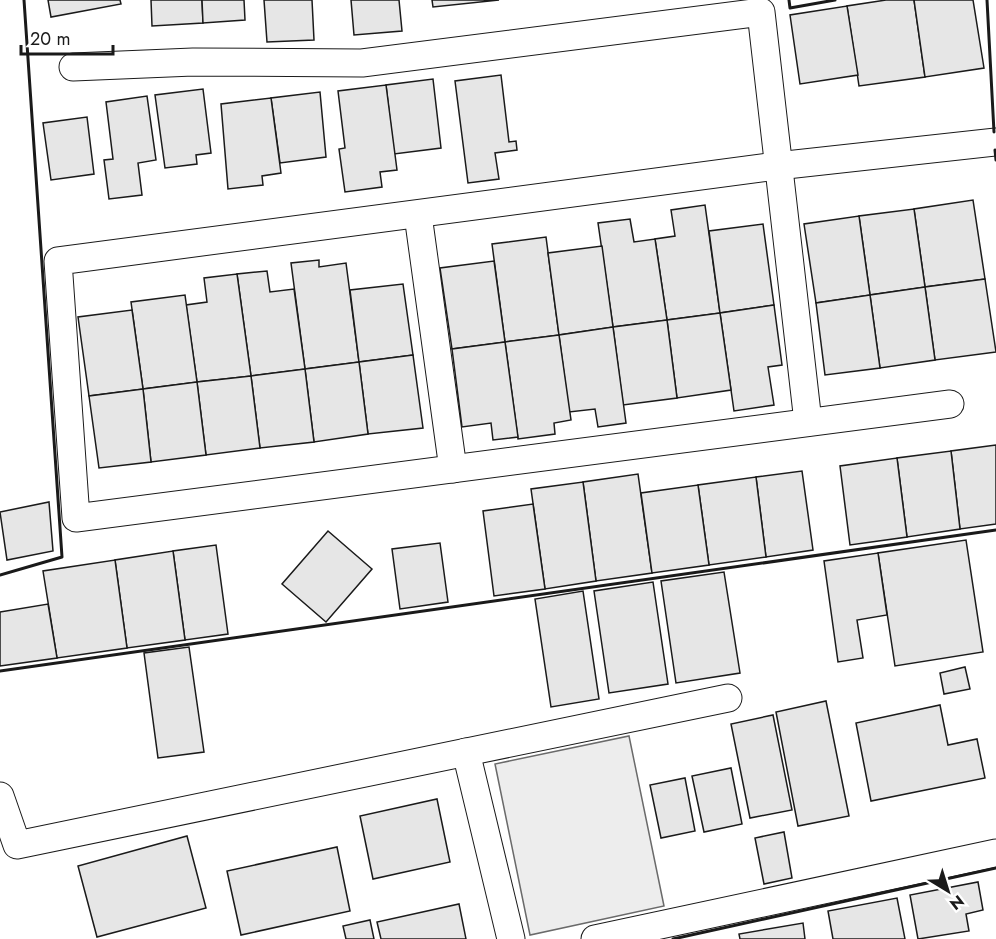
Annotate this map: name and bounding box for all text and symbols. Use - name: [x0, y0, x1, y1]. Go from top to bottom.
- scale bar: [21, 18, 112, 56]
- text: 20 m: [30, 26, 70, 52]
- north arrow: [918, 861, 978, 921]
- text: N: [945, 889, 969, 915]

